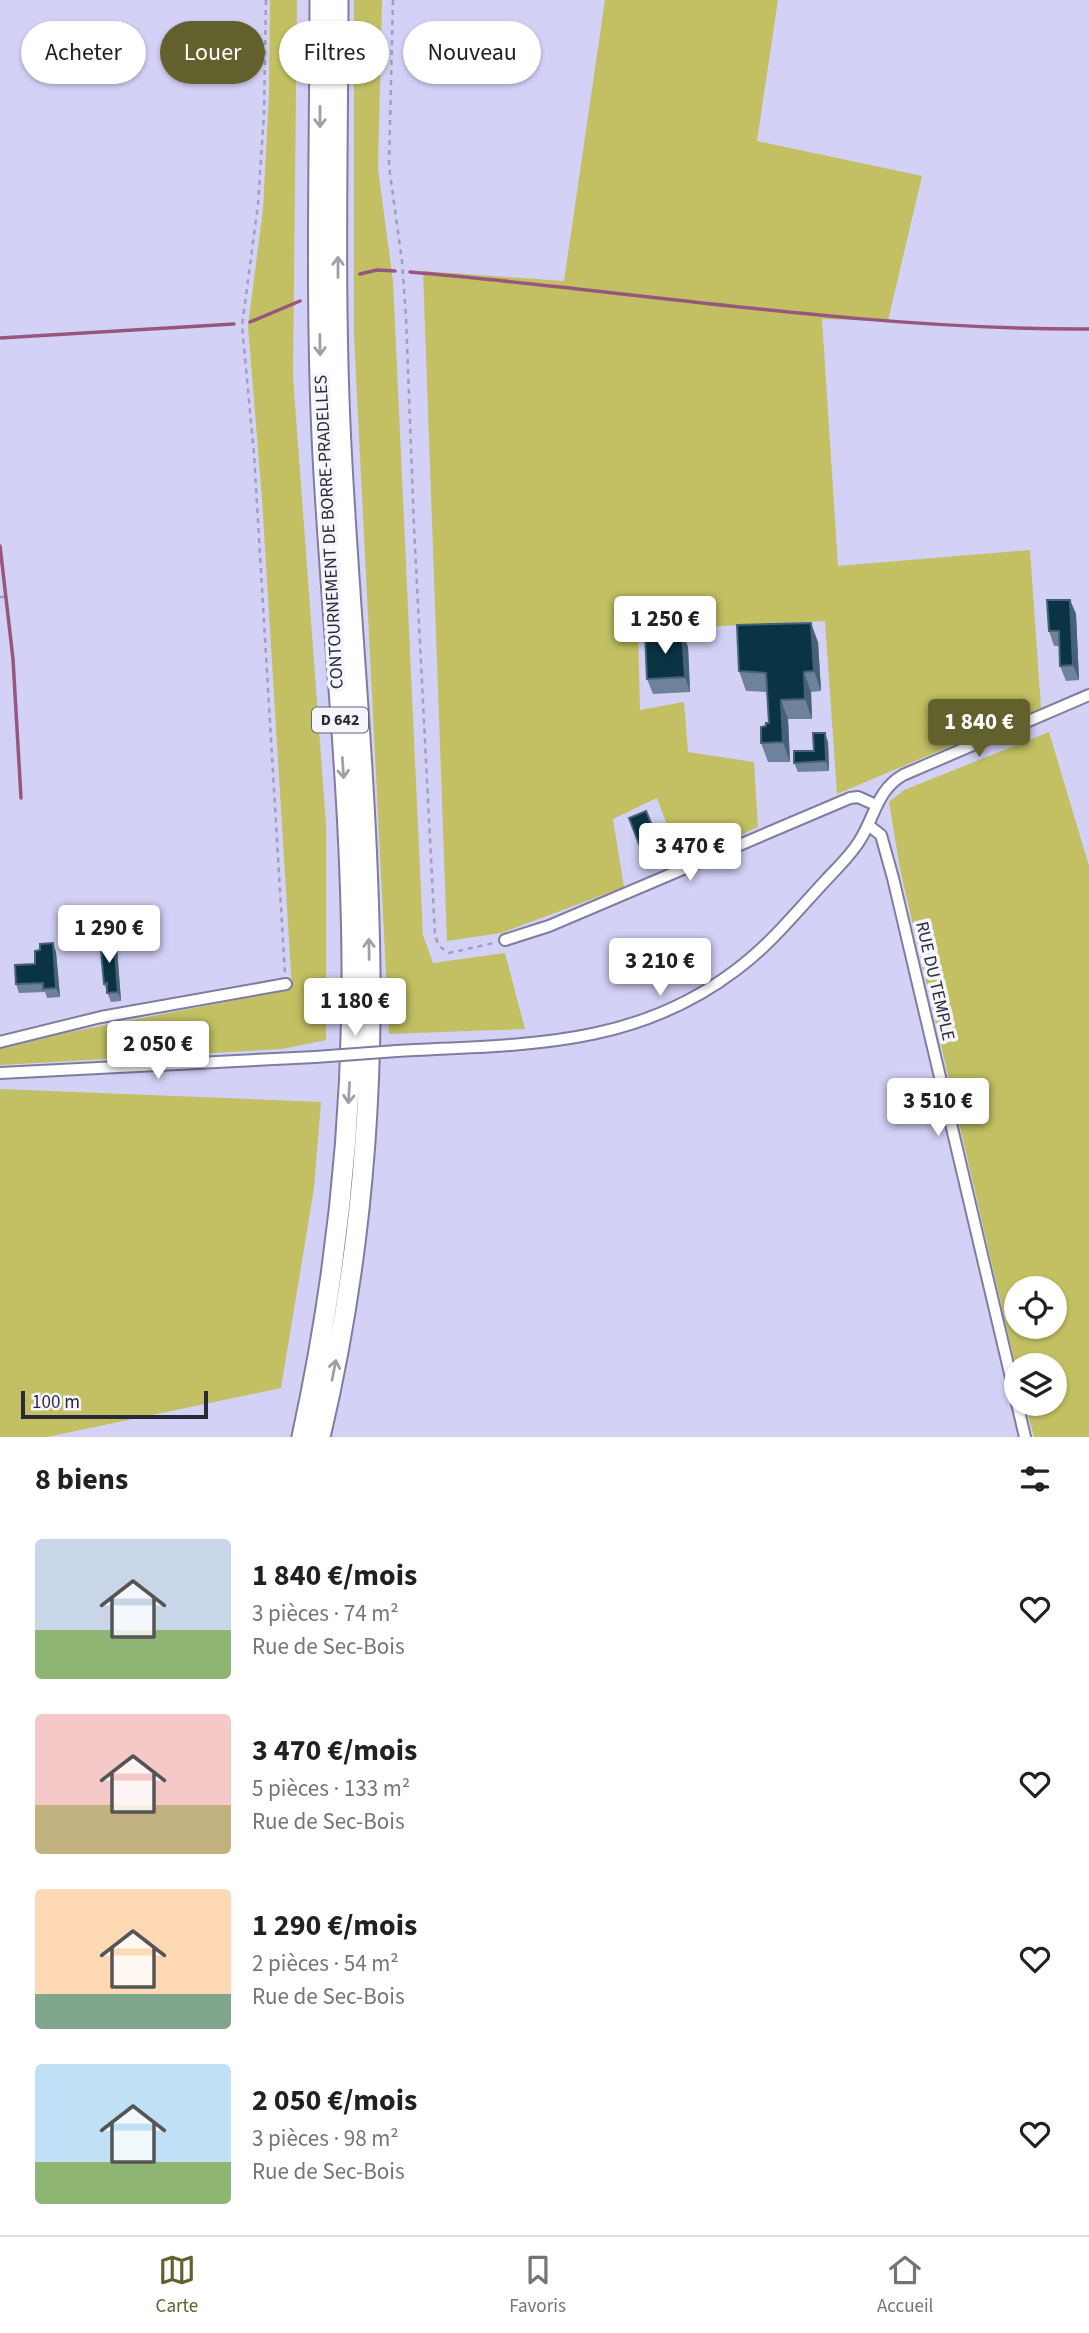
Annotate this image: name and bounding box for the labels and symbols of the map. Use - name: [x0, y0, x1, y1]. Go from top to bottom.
- one-way arrow: [313, 105, 327, 128]
- one-way arrow: [331, 256, 345, 279]
- one-way arrow: [313, 333, 327, 356]
- street label: CONTOURNEMENT DE BORRE-PRADELLES: [308, 374, 350, 690]
- pin: 1 250 €: [600, 596, 730, 656]
- pin: 1 840 €: [914, 700, 1044, 759]
- road number: D 642: [312, 708, 368, 733]
- one-way arrow: [337, 756, 350, 778]
- pin: 3 470 €: [625, 824, 755, 883]
- pin: 1 290 €: [44, 906, 174, 965]
- street label: RUE DU TEMPLE: [909, 919, 961, 1043]
- one-way arrow: [363, 938, 376, 961]
- pin: 3 210 €: [595, 939, 725, 998]
- pin: 1 180 €: [290, 978, 420, 1038]
- pin: 2 050 €: [93, 1021, 223, 1081]
- pin: 3 510 €: [873, 1078, 1003, 1138]
- one-way arrow: [343, 1081, 356, 1104]
- one-way arrow: [328, 1359, 341, 1382]
- scale bar: [21, 1388, 208, 1420]

